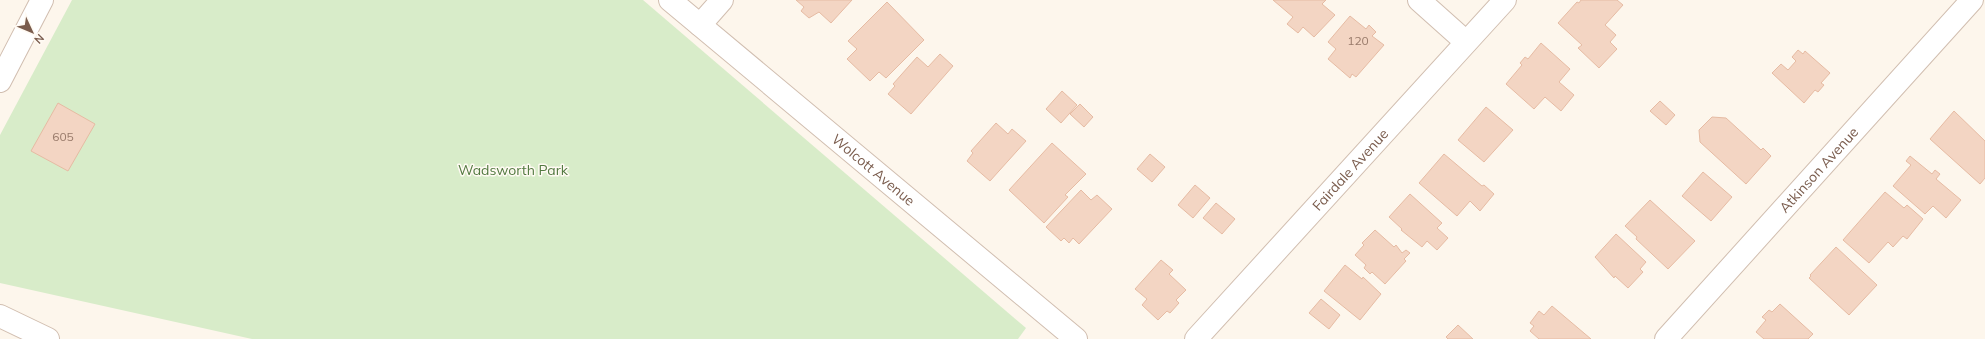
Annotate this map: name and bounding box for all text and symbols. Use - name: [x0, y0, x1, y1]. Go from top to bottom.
- north arrow: [12, 12, 52, 52]
- text: N: [31, 31, 47, 47]
- house number: 120: [1347, 33, 1369, 48]
- street label: Atkinson Avenue: [1775, 123, 1862, 216]
- street label: Fairdale Avenue: [1308, 125, 1392, 214]
- house number: 605: [52, 129, 74, 144]
- street label: Wolcott Avenue: [828, 130, 919, 210]
- park label: Wadsworth Park: [458, 161, 569, 179]

